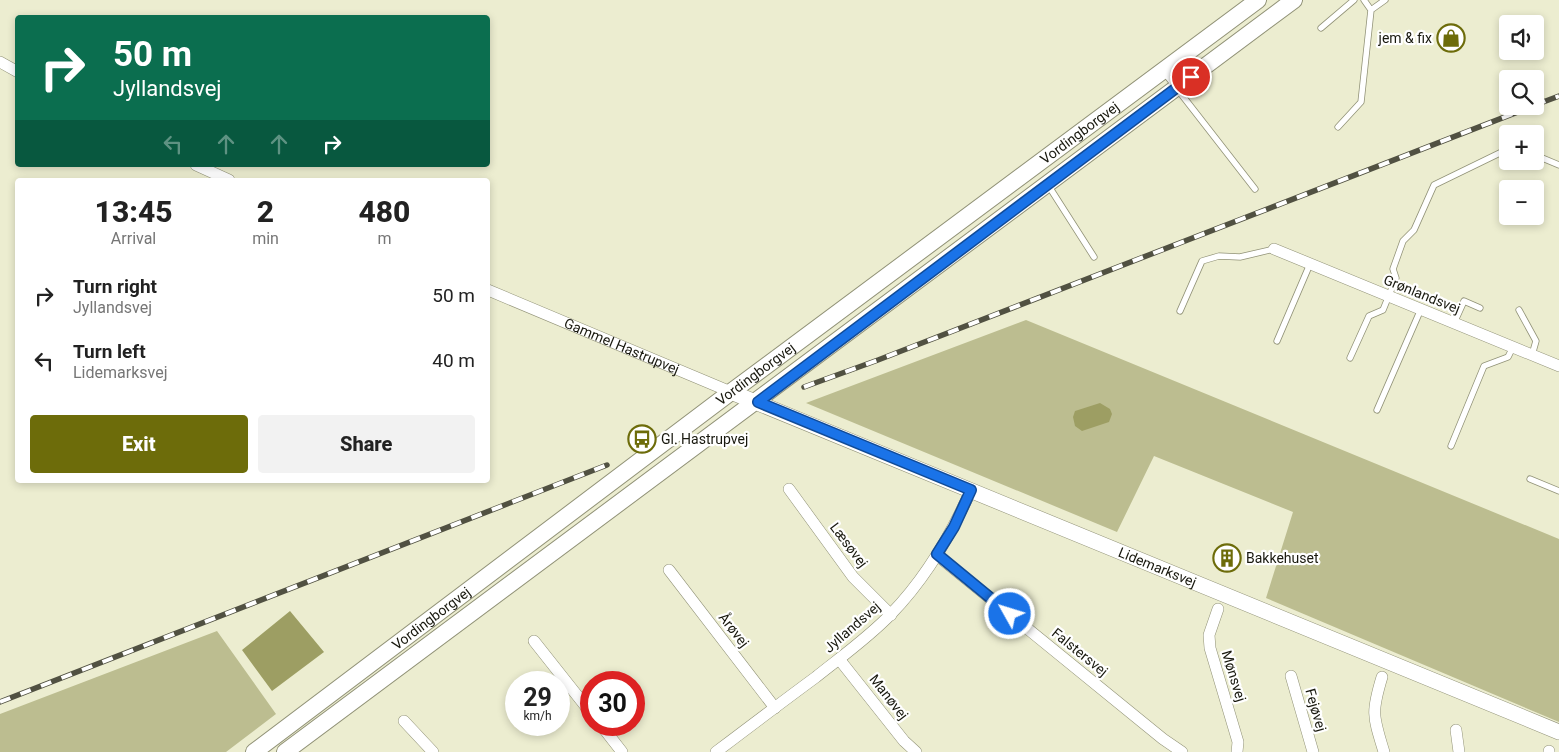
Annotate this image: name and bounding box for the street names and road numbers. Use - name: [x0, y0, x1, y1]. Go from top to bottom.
- street label: Vordingborgvej: [1037, 98, 1122, 167]
- street label: Grønlandsvej: [1381, 271, 1463, 317]
- street label: Gammel Hastrupvej: [562, 315, 682, 377]
- street label: Vordingborgvej: [713, 339, 798, 408]
- street label: Læsøvej: [827, 519, 871, 571]
- street label: Lidemarksvej: [1116, 544, 1199, 590]
- street label: Vordingborgvej: [389, 584, 474, 653]
- street label: Jyllandsvej: [821, 598, 883, 656]
- street label: Årøvej: [716, 609, 753, 650]
- street label: Falstersvej: [1049, 625, 1111, 679]
- street label: Mønsvej: [1219, 649, 1249, 703]
- street label: Manøvej: [866, 671, 912, 723]
- street label: Fejøvej: [1302, 687, 1330, 733]

